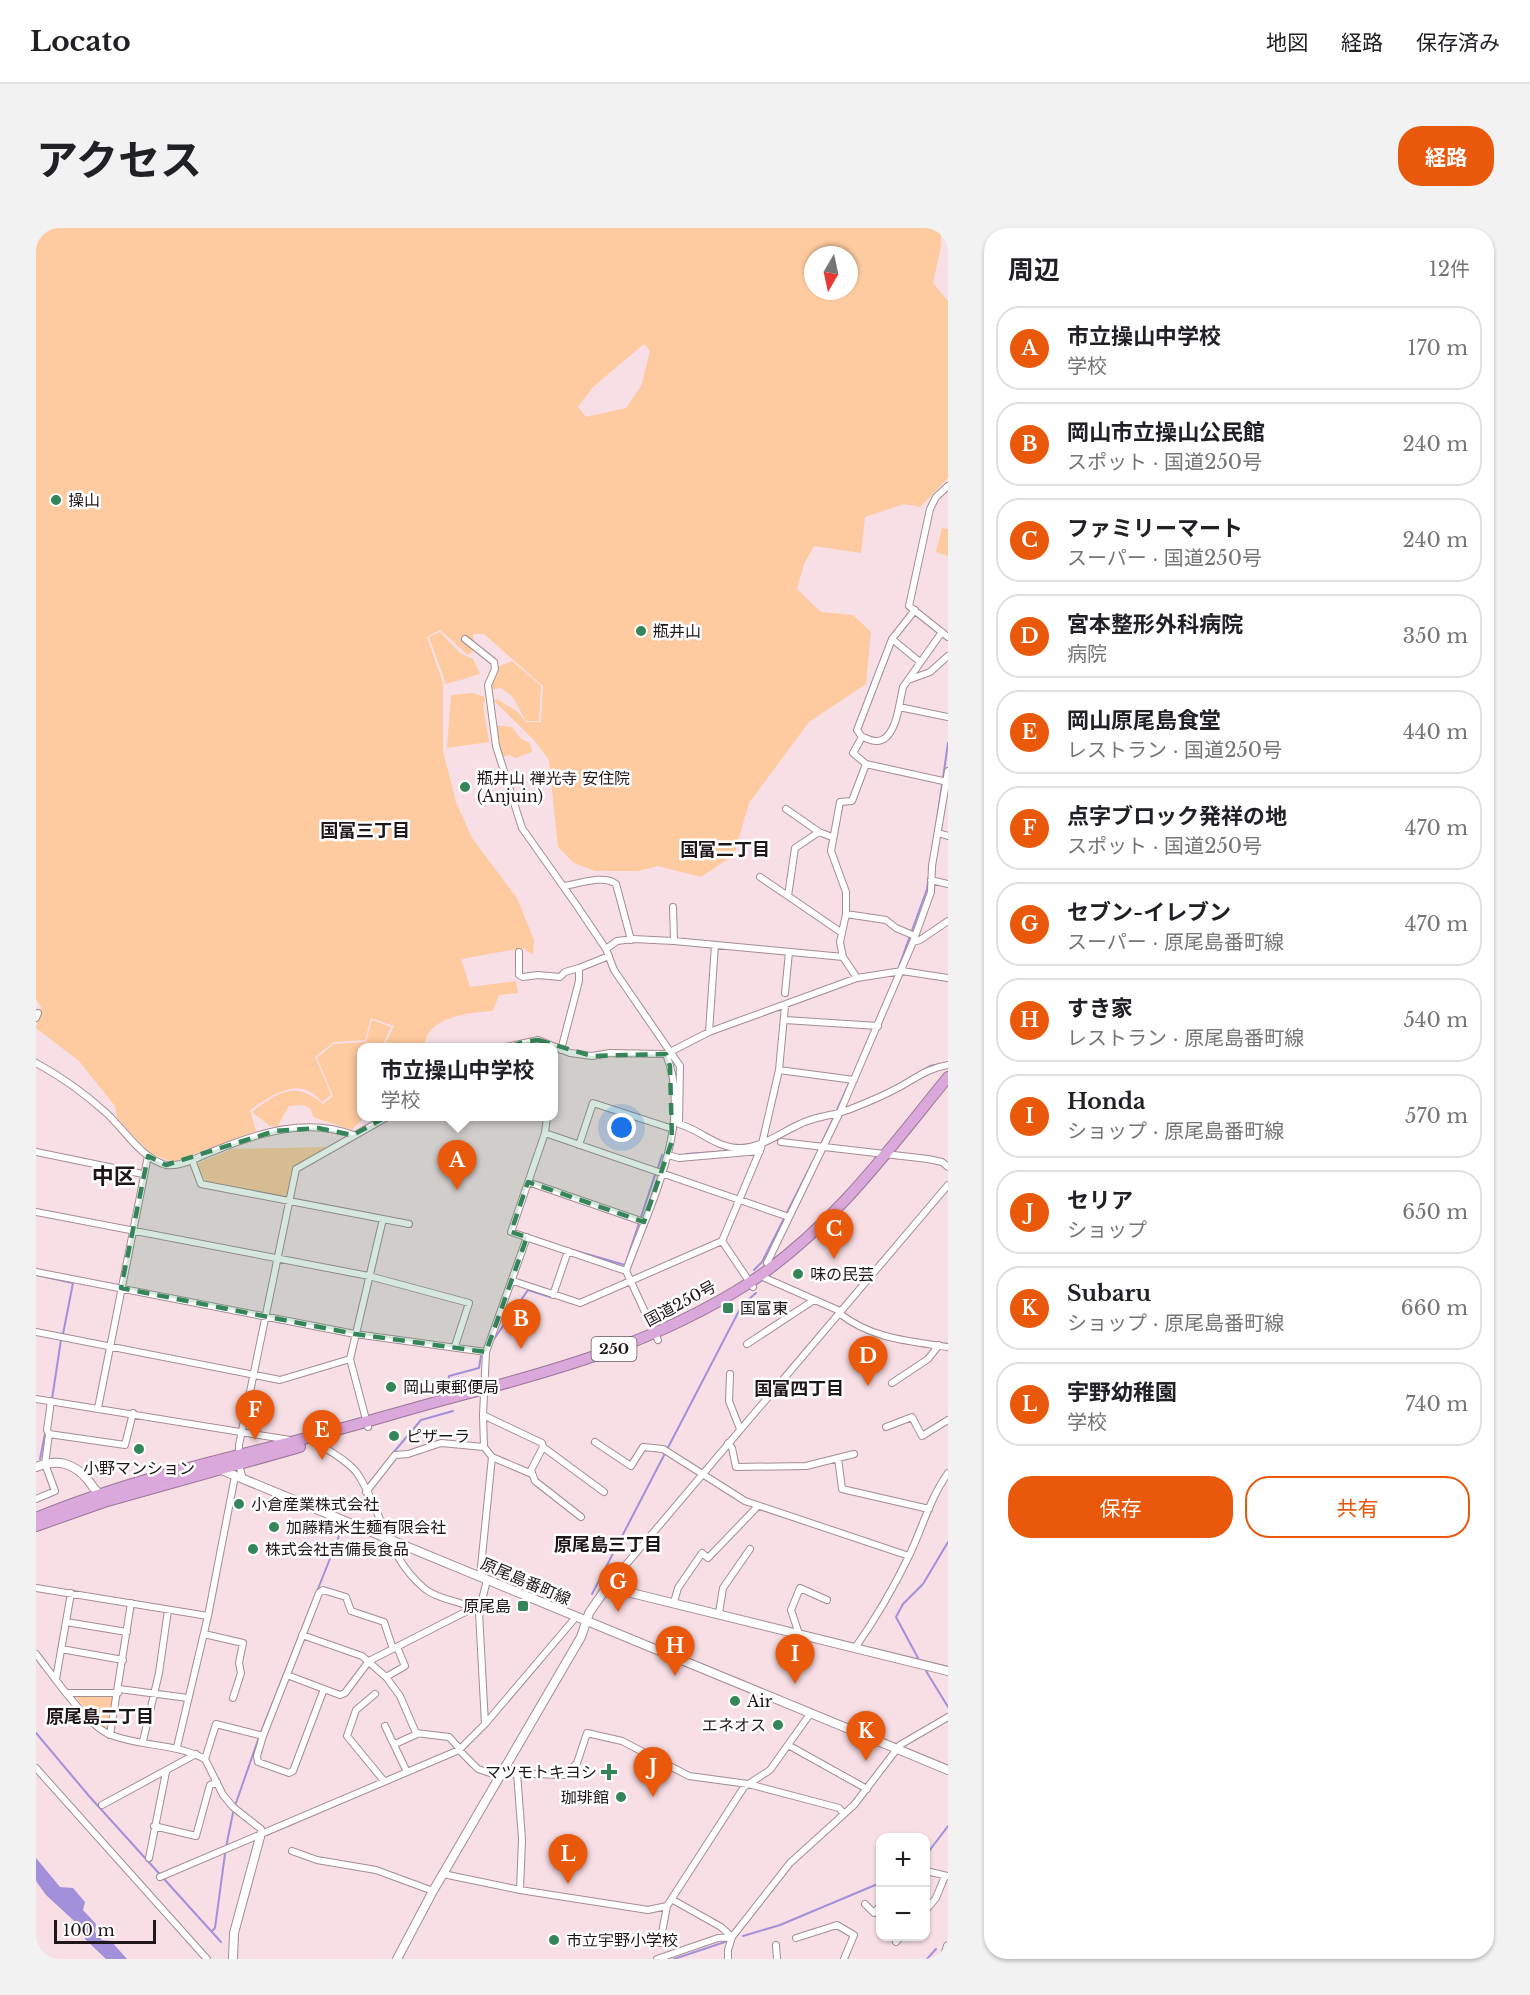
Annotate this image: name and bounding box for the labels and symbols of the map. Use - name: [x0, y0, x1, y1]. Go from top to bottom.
- north arrow: [804, 246, 858, 300]
- place label: 操山: [68, 490, 100, 510]
- marker: 操山: [49, 493, 63, 507]
- place label: 瓶井山: [653, 621, 701, 641]
- marker: 瓶井山: [634, 624, 648, 638]
- place label: 瓶井山 禅光寺 安住院 (Anjuin): [477, 768, 630, 806]
- marker: 瓶井山 禅光寺 安住院 (Anjuin): [458, 780, 472, 794]
- district label: 国富三丁目: [320, 820, 410, 842]
- district label: 国富二丁目: [680, 839, 770, 861]
- your location: [607, 1113, 636, 1142]
- pin: A: [438, 1140, 476, 1190]
- district label: 中区: [92, 1163, 136, 1190]
- pin: C: [814, 1210, 854, 1259]
- place label: 味の民芸: [810, 1264, 874, 1284]
- marker: 味の民芸: [791, 1267, 805, 1281]
- street label: 国道250号: [641, 1276, 719, 1330]
- place label: 国富東: [740, 1298, 788, 1318]
- pin: B: [502, 1300, 540, 1349]
- marker: 国富東: [721, 1301, 735, 1315]
- pin: D: [848, 1336, 888, 1386]
- road number: 250: [592, 1337, 636, 1361]
- place label: 岡山東郵便局: [403, 1377, 499, 1397]
- district label: 国富四丁目: [754, 1378, 844, 1400]
- marker: 岡山東郵便局: [384, 1380, 398, 1394]
- pin: F: [236, 1390, 274, 1440]
- pin: E: [302, 1410, 342, 1460]
- place label: ピザーラ: [406, 1426, 470, 1446]
- marker: ピザーラ: [387, 1429, 401, 1443]
- marker: 小野マンション: [132, 1442, 146, 1456]
- place label: 小野マンション: [83, 1458, 195, 1478]
- place label: 小倉産業株式会社: [251, 1494, 379, 1514]
- marker: 小倉産業株式会社: [232, 1497, 246, 1511]
- place label: 加藤精米生麺有限会社: [286, 1517, 446, 1537]
- marker: 加藤精米生麺有限会社: [267, 1520, 281, 1534]
- district label: 原尾島三丁目: [554, 1534, 662, 1556]
- place label: 株式会社吉備長食品: [265, 1539, 409, 1559]
- marker: 株式会社吉備長食品: [246, 1542, 260, 1556]
- street label: 原尾島番町線: [478, 1553, 574, 1609]
- pin: G: [598, 1562, 638, 1612]
- place label: 原尾島: [463, 1596, 511, 1616]
- marker: 原尾島: [516, 1599, 530, 1613]
- pin: H: [656, 1626, 694, 1676]
- pin: I: [776, 1634, 814, 1684]
- place label: Air: [746, 1691, 773, 1711]
- marker: Air: [728, 1694, 742, 1708]
- district label: 原尾島二丁目: [46, 1706, 154, 1728]
- pin: K: [846, 1712, 886, 1761]
- place label: エネオス: [702, 1715, 766, 1735]
- marker: エネオス: [771, 1718, 785, 1732]
- pin: J: [634, 1748, 672, 1797]
- place label: マツモトキヨシ: [485, 1762, 597, 1782]
- marker: マツモトキヨシ: [602, 1765, 616, 1779]
- place label: 珈琲館: [561, 1787, 609, 1807]
- marker: 珈琲館: [614, 1790, 628, 1804]
- pin: L: [548, 1834, 588, 1884]
- scale bar: [54, 1917, 156, 1944]
- place label: 市立宇野小学校: [566, 1930, 678, 1950]
- marker: 市立宇野小学校: [547, 1933, 561, 1947]

